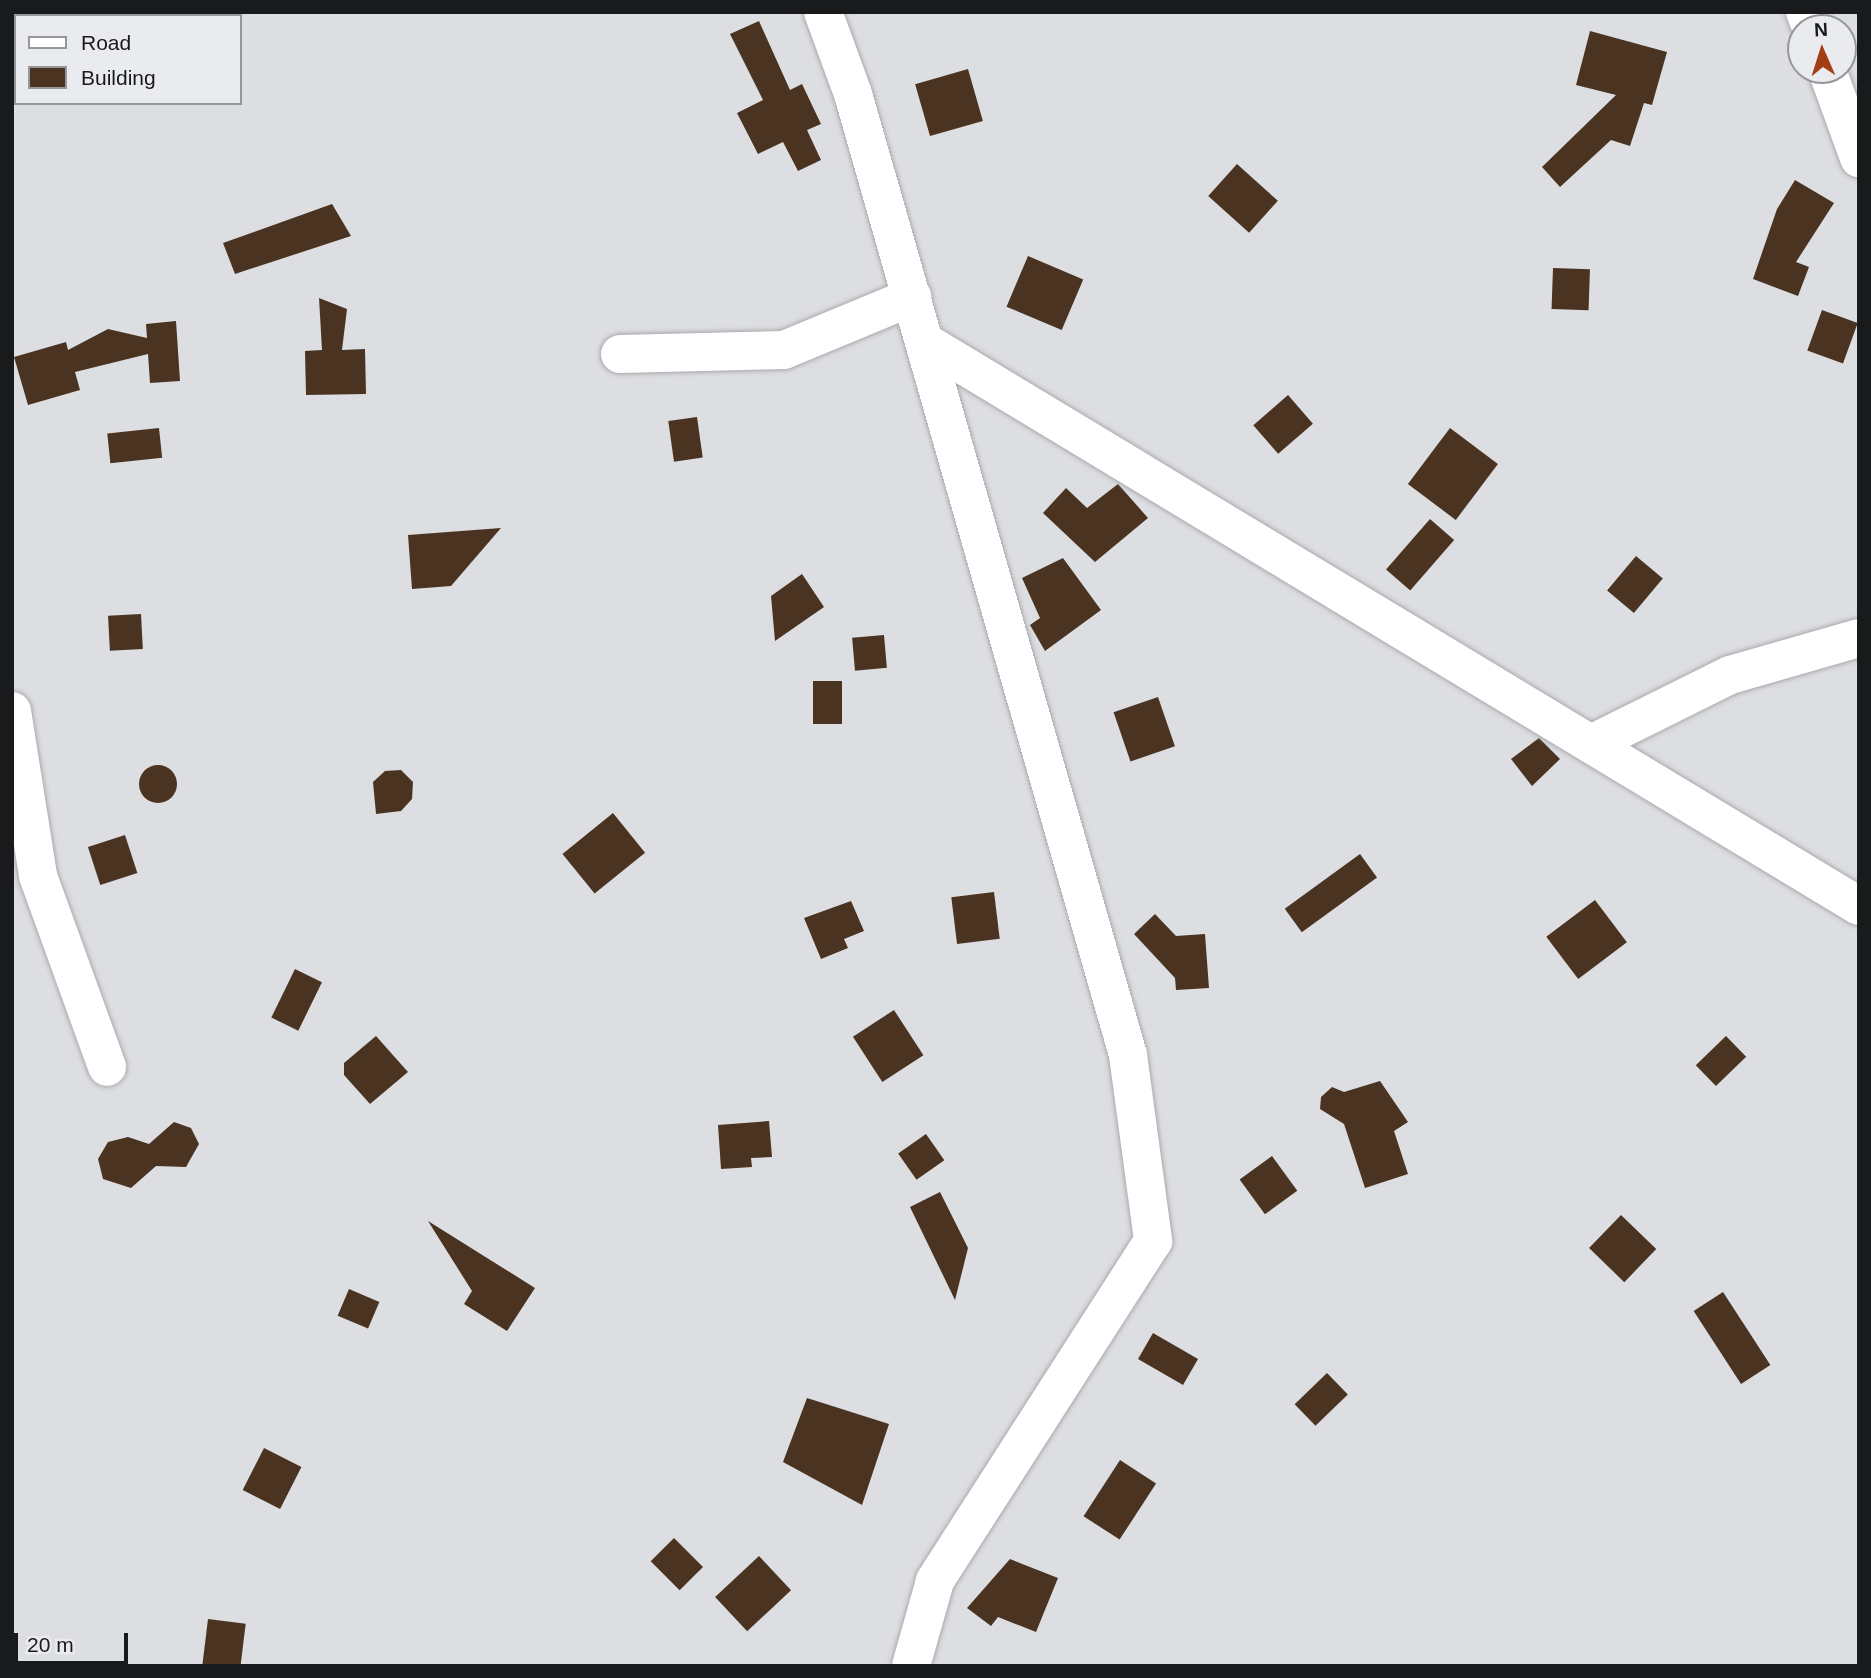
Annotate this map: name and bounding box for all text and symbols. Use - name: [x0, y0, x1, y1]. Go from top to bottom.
- legend: [14, 14, 242, 105]
- north arrow: [1787, 14, 1857, 84]
- text: N: [1814, 19, 1828, 40]
- text: Road: [81, 31, 131, 54]
- text: Building: [81, 66, 156, 89]
- scale bar: [18, 1618, 131, 1662]
- text: 20 m: [27, 1633, 74, 1656]

